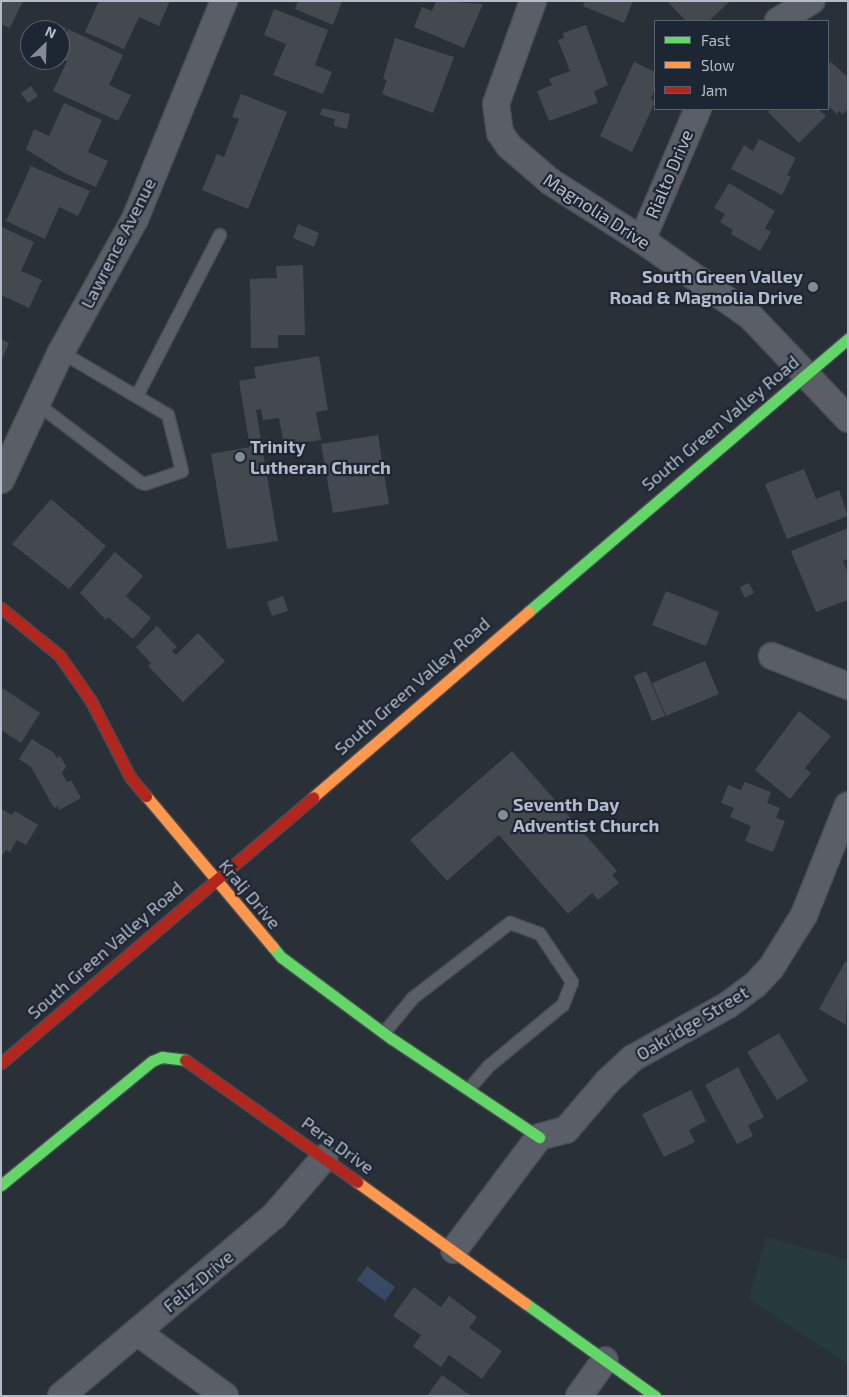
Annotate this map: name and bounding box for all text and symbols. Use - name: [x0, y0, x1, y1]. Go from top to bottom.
- north arrow: [20, 20, 70, 70]
- legend: [654, 20, 829, 110]
- text: N: [43, 22, 59, 42]
- text: Fast: [701, 31, 730, 49]
- text: Slow: [701, 56, 735, 74]
- text: Jam: [701, 81, 727, 99]
- street label: Rialto Drive: [641, 126, 697, 222]
- street label: Magnolia Drive: [540, 168, 654, 254]
- street label: Lawrence Avenue: [76, 174, 160, 312]
- place label: South Green Valley Road & Magnolia Drive: [609, 266, 803, 308]
- marker: South Green Valley Road & Magnolia Drive: [807, 281, 819, 293]
- street label: South Green Valley Road: [637, 351, 803, 495]
- place label: Trinity Lutheran Church: [250, 436, 391, 478]
- marker: Trinity Lutheran Church: [234, 451, 246, 463]
- street label: South Green Valley Road: [330, 612, 494, 760]
- place label: Seventh Day Adventist Church: [513, 794, 659, 836]
- marker: Seventh Day Adventist Church: [497, 809, 509, 821]
- street label: Kralj Drive: [215, 855, 285, 933]
- street label: South Green Valley Road: [23, 876, 187, 1024]
- street label: Oakridge Street: [632, 981, 752, 1065]
- street label: Pera Drive: [298, 1112, 378, 1178]
- street label: Feliz Drive: [159, 1245, 237, 1317]

